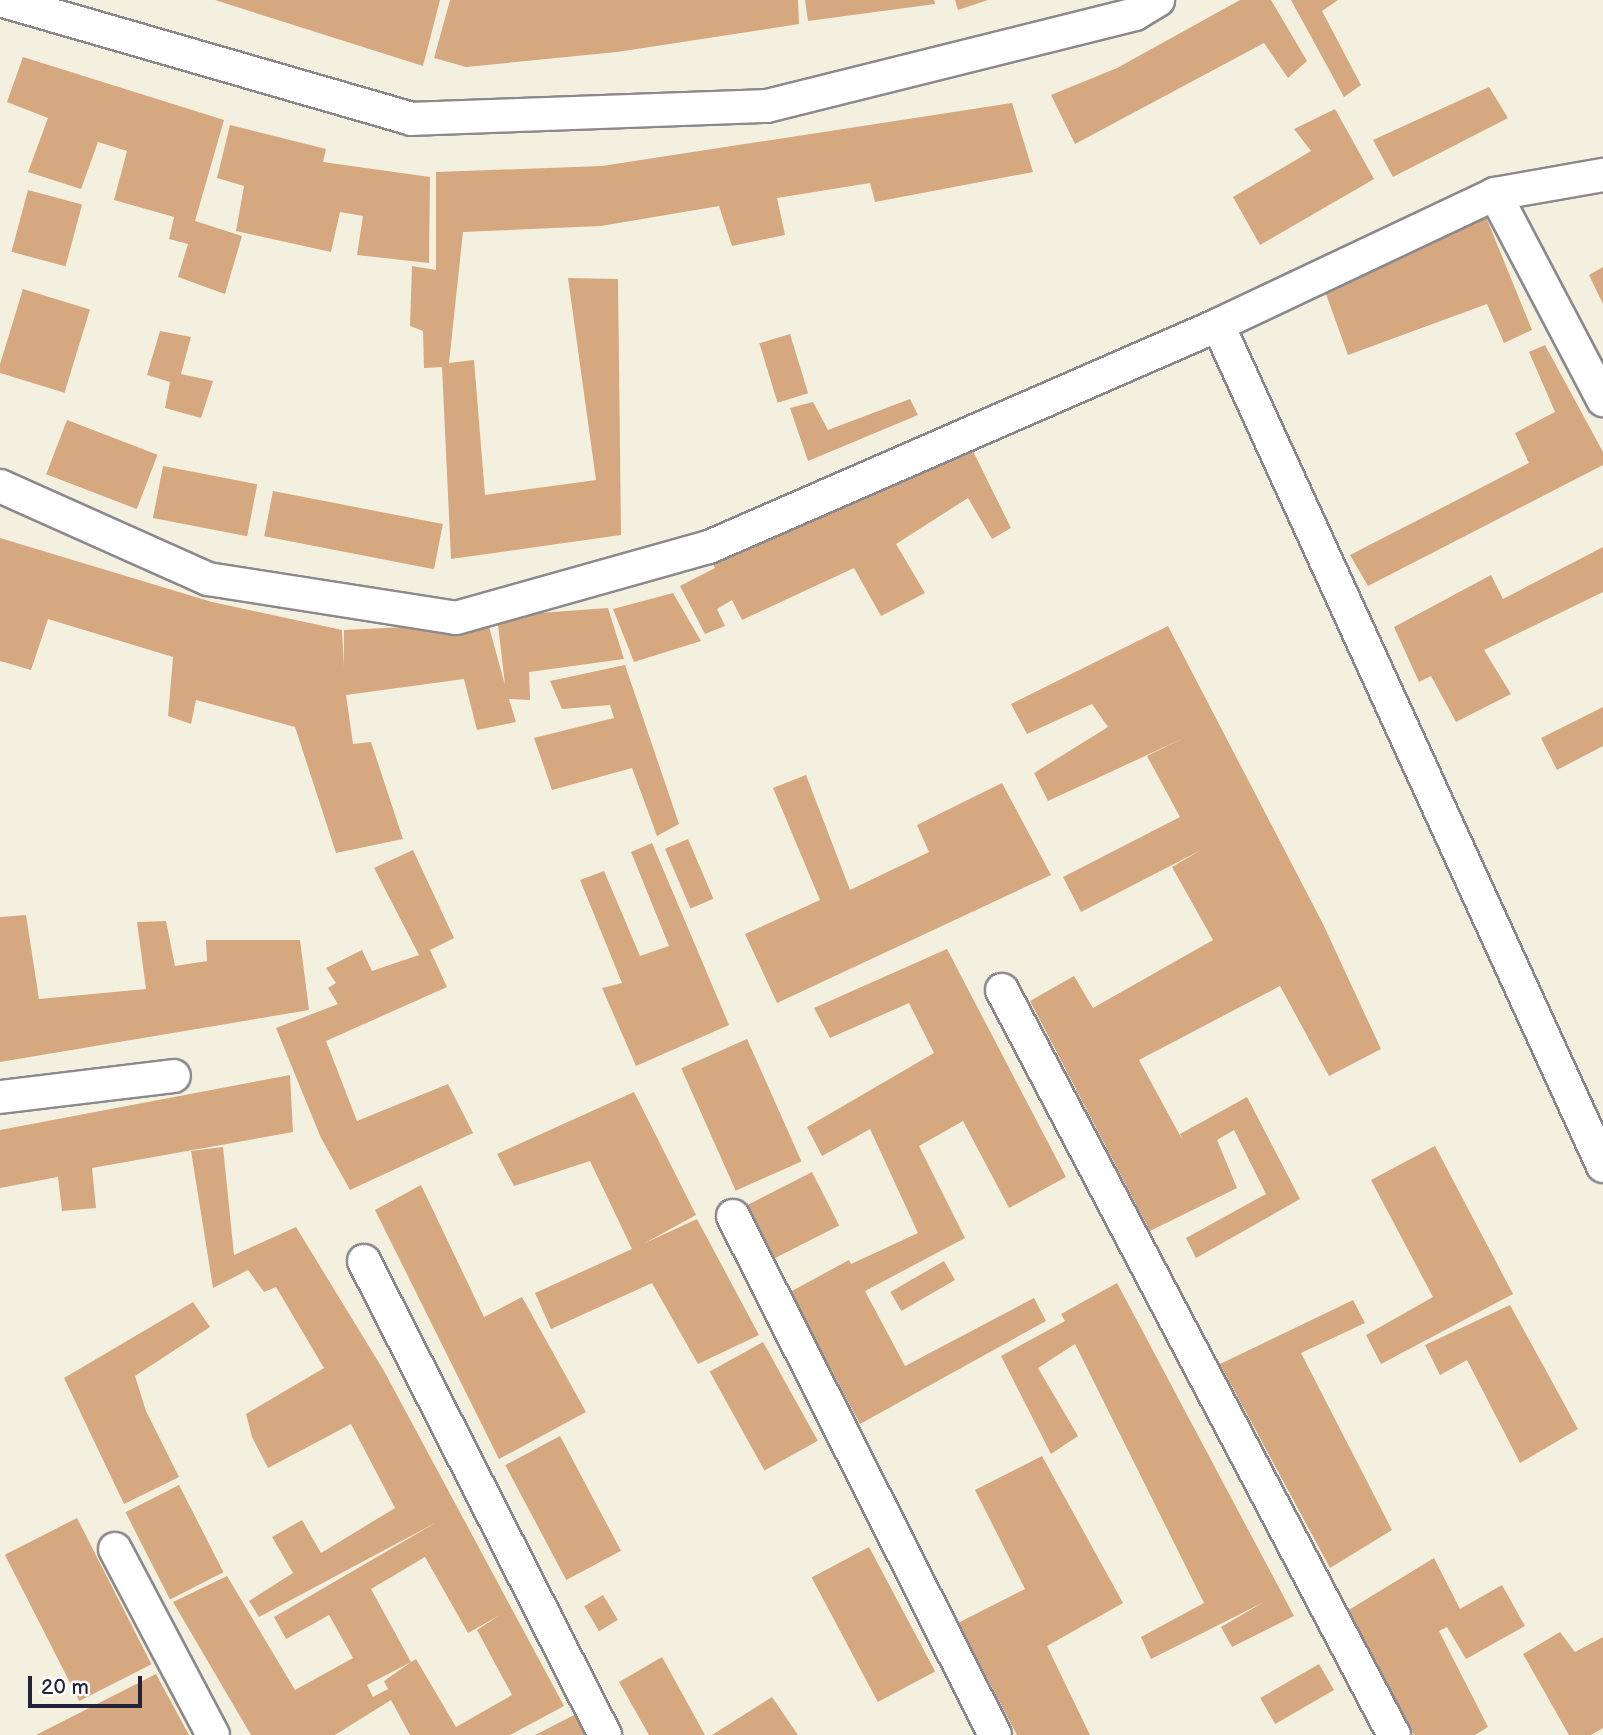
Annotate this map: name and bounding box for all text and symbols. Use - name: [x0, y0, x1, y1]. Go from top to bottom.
- scale bar: [32, 1662, 145, 1706]
- text: 20 m: [41, 1675, 89, 1700]

